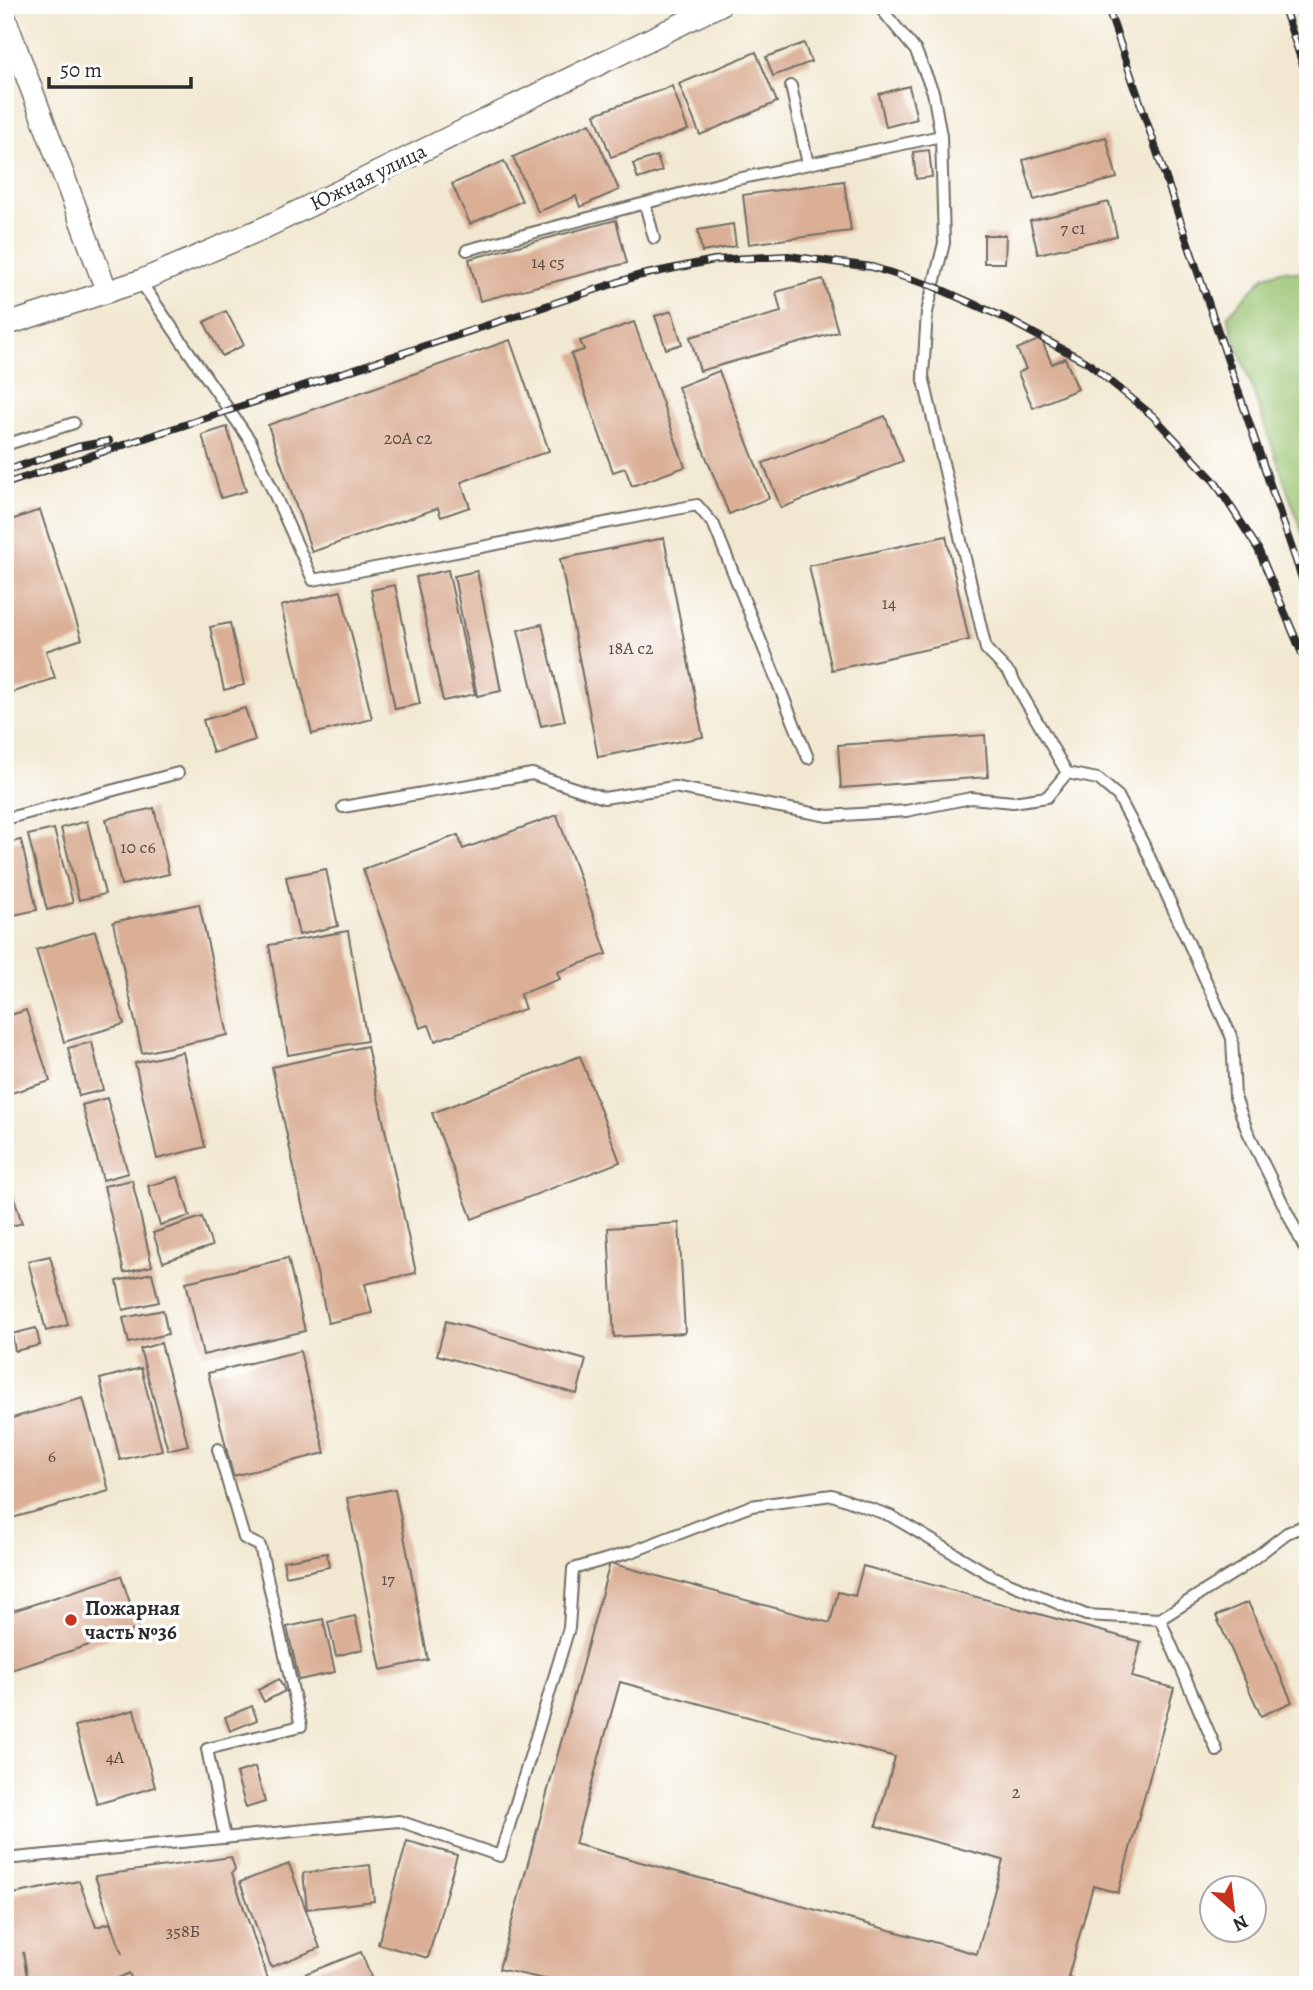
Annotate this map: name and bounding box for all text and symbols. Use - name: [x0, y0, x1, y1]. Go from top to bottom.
- scale bar: [49, 46, 191, 90]
- text: 50 m: [60, 56, 102, 84]
- street label: Южная улица: [305, 137, 431, 217]
- house number: 7 с1: [1060, 216, 1086, 240]
- house number: 14 с5: [531, 250, 565, 274]
- house number: 20А с2: [384, 426, 433, 450]
- house number: 14: [882, 591, 896, 615]
- house number: 18А с2: [608, 636, 654, 660]
- house number: 10 с6: [120, 835, 156, 859]
- house number: 6: [48, 1444, 56, 1468]
- house number: 17: [381, 1567, 395, 1591]
- place label: Пожарная часть №36: [85, 1594, 180, 1646]
- marker: Пожарная часть №36: [63, 1612, 79, 1628]
- house number: 4А: [106, 1745, 125, 1769]
- house number: 2: [1012, 1780, 1021, 1804]
- north arrow: [1198, 1874, 1268, 1944]
- text: N: [1228, 1908, 1253, 1938]
- house number: 358Б: [166, 1919, 200, 1943]

